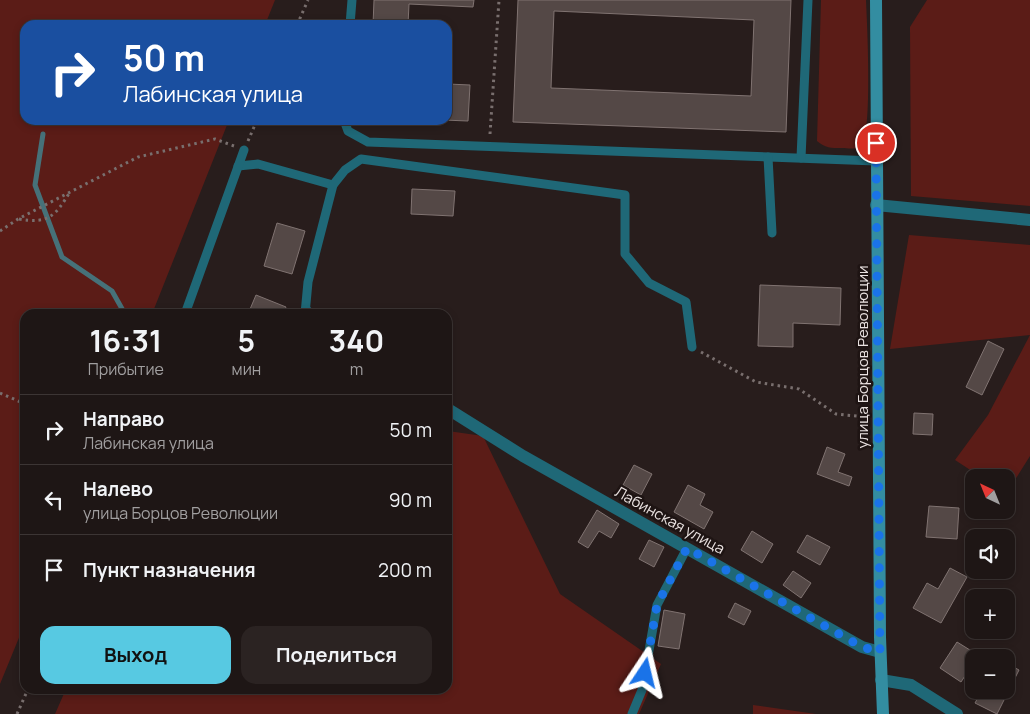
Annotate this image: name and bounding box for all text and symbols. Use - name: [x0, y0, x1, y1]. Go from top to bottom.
- text: 50 m: [123, 34, 205, 82]
- icon: right: [40, 40, 105, 105]
- text: Лабинская улица: [123, 79, 303, 109]
- pin: [855, 122, 897, 164]
- icon: arrive: [862, 129, 890, 157]
- street label: улица Борцов Революции: [852, 266, 873, 448]
- text: 16:31: [89, 320, 162, 361]
- text: 5: [238, 320, 255, 361]
- text: 340: [329, 320, 384, 361]
- text: Прибытие: [88, 358, 164, 380]
- text: мин: [232, 358, 261, 380]
- text: m: [350, 358, 363, 380]
- text: Направо: [83, 406, 164, 432]
- icon: right: [40, 416, 68, 444]
- text: 50 m: [390, 417, 432, 443]
- text: Лабинская улица: [83, 432, 214, 454]
- north arrow: [965, 469, 1015, 519]
- map controls: [965, 469, 1015, 699]
- text: Налево: [83, 476, 153, 502]
- street label: Лабинская улица: [611, 481, 729, 559]
- icon: left: [40, 486, 68, 514]
- text: 90 m: [389, 487, 432, 513]
- text: улица Борцов Революции: [83, 502, 278, 524]
- button: sound: [965, 529, 1015, 579]
- icon: arrive: [40, 556, 68, 584]
- text: Пункт назначения: [83, 557, 256, 583]
- text: 200 m: [378, 557, 432, 583]
- button: +: [965, 589, 1015, 639]
- button: Выход: [40, 626, 231, 684]
- button: Поделиться: [241, 626, 432, 684]
- position arrow: [618, 646, 670, 698]
- button: −: [965, 649, 1015, 699]

